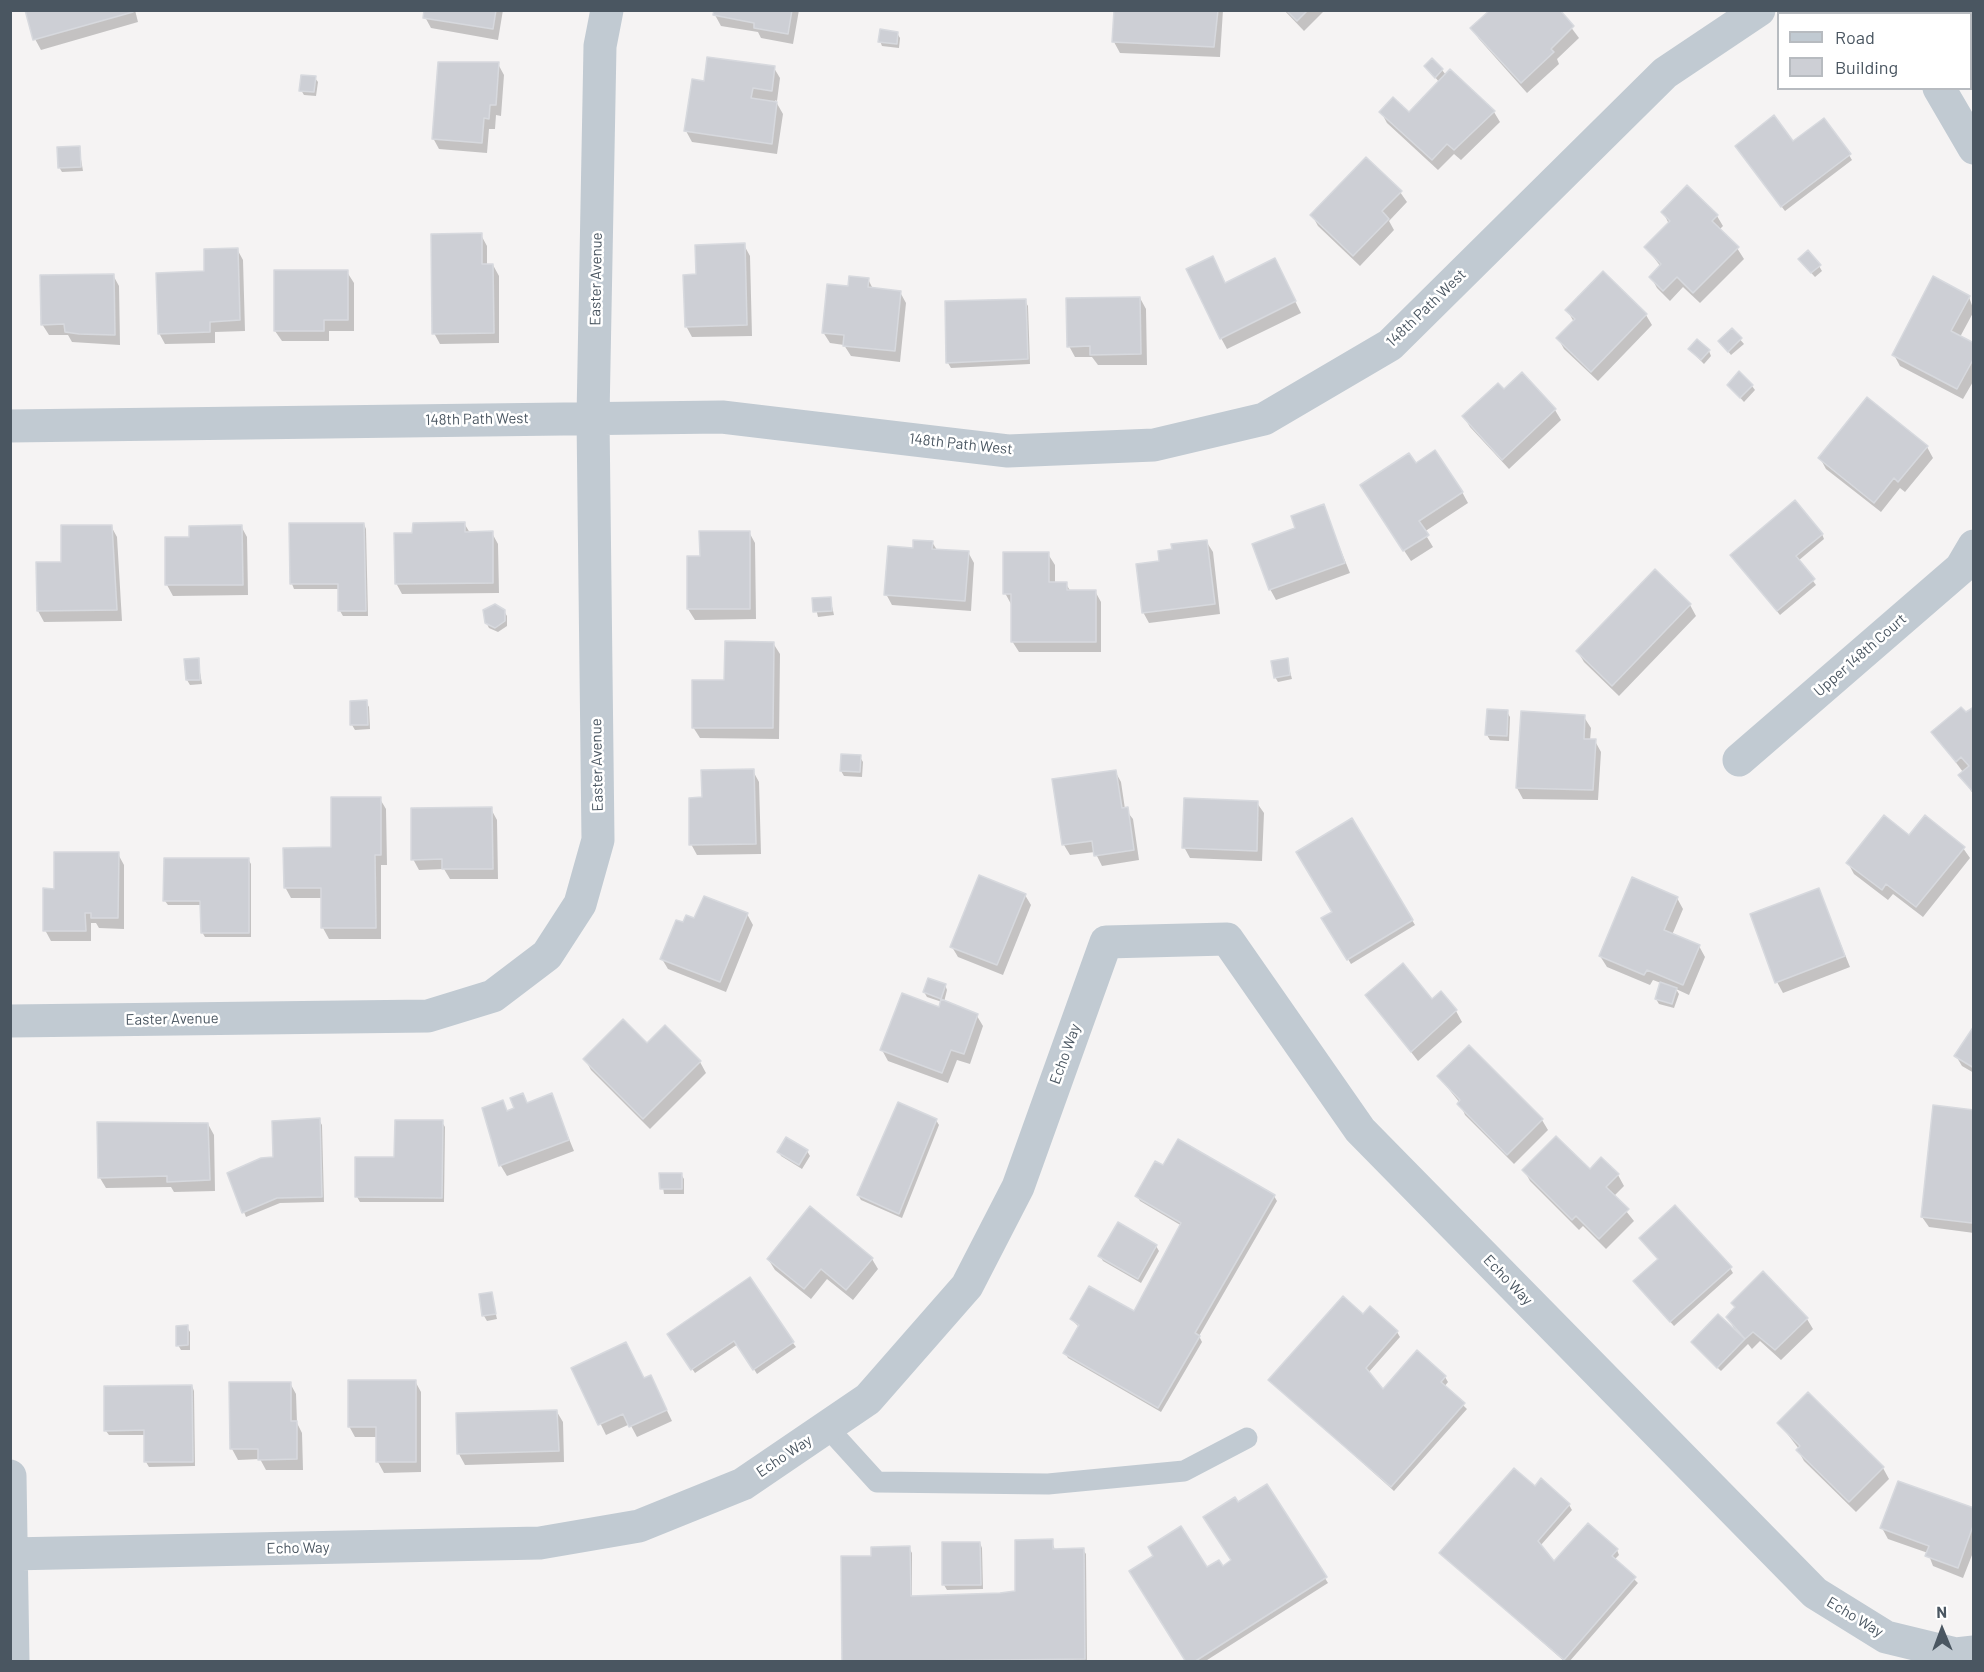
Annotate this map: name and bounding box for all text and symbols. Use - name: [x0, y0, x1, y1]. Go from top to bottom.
- legend: [1777, 12, 1972, 90]
- text: Road: [1835, 26, 1875, 48]
- text: Building: [1835, 56, 1898, 78]
- street label: Easter Avenue: [586, 232, 606, 326]
- street label: 148th Path West: [1382, 265, 1470, 351]
- street label: 148th Path West: [425, 409, 529, 429]
- street label: 148th Path West: [908, 430, 1014, 458]
- street label: Upper 148th Court: [1810, 610, 1910, 700]
- street label: Easter Avenue: [587, 718, 607, 812]
- street label: Easter Avenue: [125, 1009, 219, 1029]
- street label: Echo Way: [1046, 1021, 1084, 1087]
- street label: Echo Way: [1480, 1251, 1536, 1309]
- street label: Echo Way: [753, 1431, 815, 1481]
- street label: Echo Way: [266, 1538, 330, 1558]
- street label: Echo Way: [1823, 1593, 1887, 1641]
- north arrow: [1912, 1600, 1972, 1660]
- text: N: [1936, 1602, 1947, 1621]

